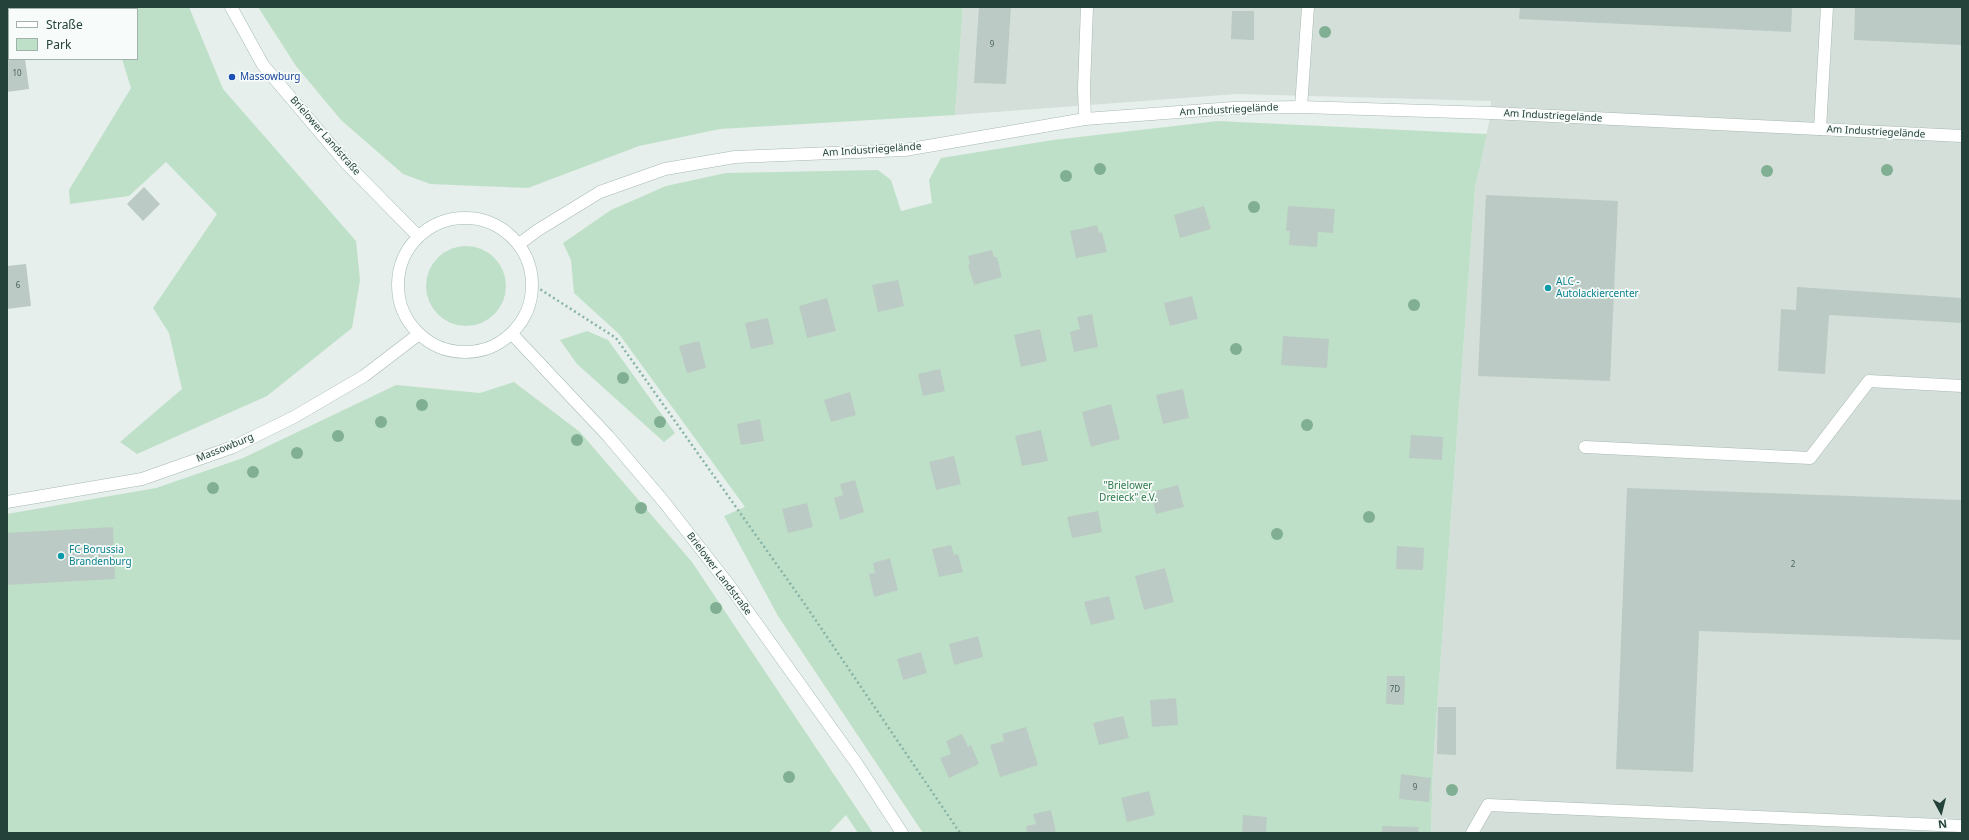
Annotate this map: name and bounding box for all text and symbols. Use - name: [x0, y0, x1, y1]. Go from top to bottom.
- legend: [8, 8, 138, 60]
- text: Straße: [46, 16, 83, 33]
- text: Park: [46, 36, 71, 53]
- house number: 9: [990, 40, 994, 50]
- house number: 10: [12, 69, 22, 79]
- place label: Massowburg: [240, 71, 300, 83]
- marker: Massowburg: [227, 72, 237, 82]
- street label: Brielower Landstraße: [287, 94, 363, 178]
- street label: Am Industriegelände: [1179, 101, 1279, 119]
- street label: Am Industriegelände: [1503, 107, 1603, 125]
- street label: Am Industriegelände: [1826, 123, 1926, 141]
- street label: Am Industriegelände: [822, 141, 922, 159]
- place label: ALC - Autolackiercenter: [1556, 276, 1639, 300]
- house number: 6: [16, 281, 20, 291]
- marker: ALC - Autolackiercenter: [1543, 283, 1553, 293]
- street label: Massowburg: [195, 431, 255, 465]
- park label: "Brielower Dreieck" e.V.: [1099, 480, 1157, 504]
- street label: Brielower Landstraße: [684, 530, 754, 618]
- place label: FC Borussia Brandenburg: [69, 544, 132, 568]
- marker: FC Borussia Brandenburg: [56, 551, 66, 561]
- house number: 2: [1791, 560, 1795, 570]
- house number: 7D: [1390, 685, 1400, 695]
- house number: 9: [1413, 783, 1417, 793]
- north arrow: [1921, 792, 1961, 832]
- text: N: [1937, 816, 1948, 832]

